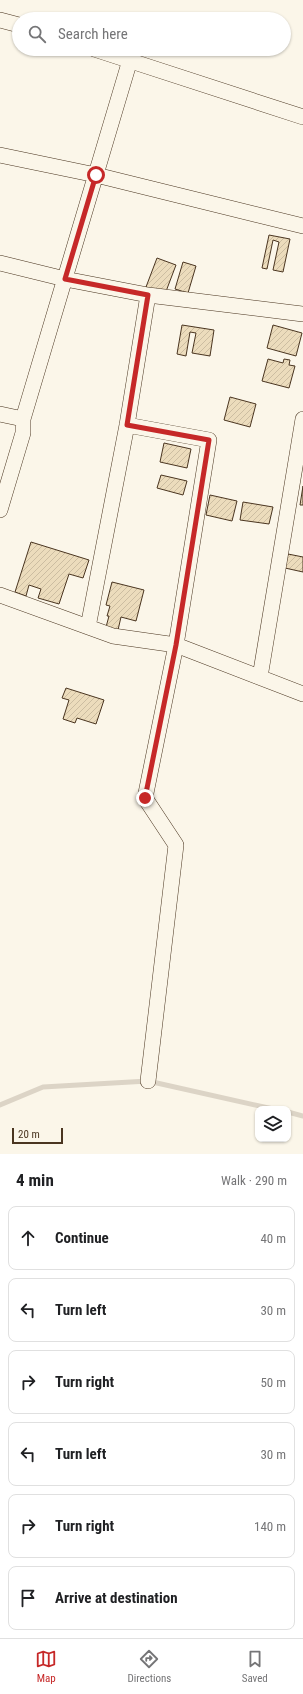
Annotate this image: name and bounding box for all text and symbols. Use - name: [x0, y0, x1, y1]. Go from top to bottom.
- search box: [12, 12, 291, 56]
- icon: search: [26, 23, 48, 45]
- text: Search here: [58, 25, 128, 43]
- route start: [87, 166, 105, 184]
- route end: [136, 789, 154, 807]
- map controls: [255, 1106, 291, 1142]
- button: layers: [255, 1106, 291, 1142]
- scale bar: [12, 1126, 63, 1145]
- text: 20 m: [18, 1128, 40, 1141]
- text: 4 min: [16, 1170, 54, 1190]
- text: Walk · 290 m: [221, 1173, 287, 1188]
- icon: ahead: [17, 1227, 39, 1249]
- text: Continue: [55, 1229, 109, 1247]
- text: 40 m: [260, 1231, 286, 1246]
- icon: left: [17, 1299, 39, 1321]
- text: Turn left: [55, 1301, 106, 1319]
- text: 30 m: [260, 1303, 286, 1318]
- icon: right: [17, 1371, 39, 1393]
- text: Turn right: [55, 1373, 114, 1391]
- text: 50 m: [260, 1375, 286, 1390]
- icon: left: [17, 1443, 39, 1465]
- text: Turn left: [55, 1445, 106, 1463]
- text: 30 m: [260, 1447, 286, 1462]
- icon: right: [17, 1515, 39, 1537]
- text: Turn right: [55, 1517, 114, 1535]
- text: 140 m: [254, 1519, 286, 1534]
- icon: arrive: [17, 1587, 39, 1609]
- text: Arrive at destination: [55, 1589, 178, 1607]
- tab: Map: [35, 1648, 57, 1685]
- tab: Directions: [127, 1648, 171, 1685]
- tab: Saved: [242, 1648, 268, 1685]

